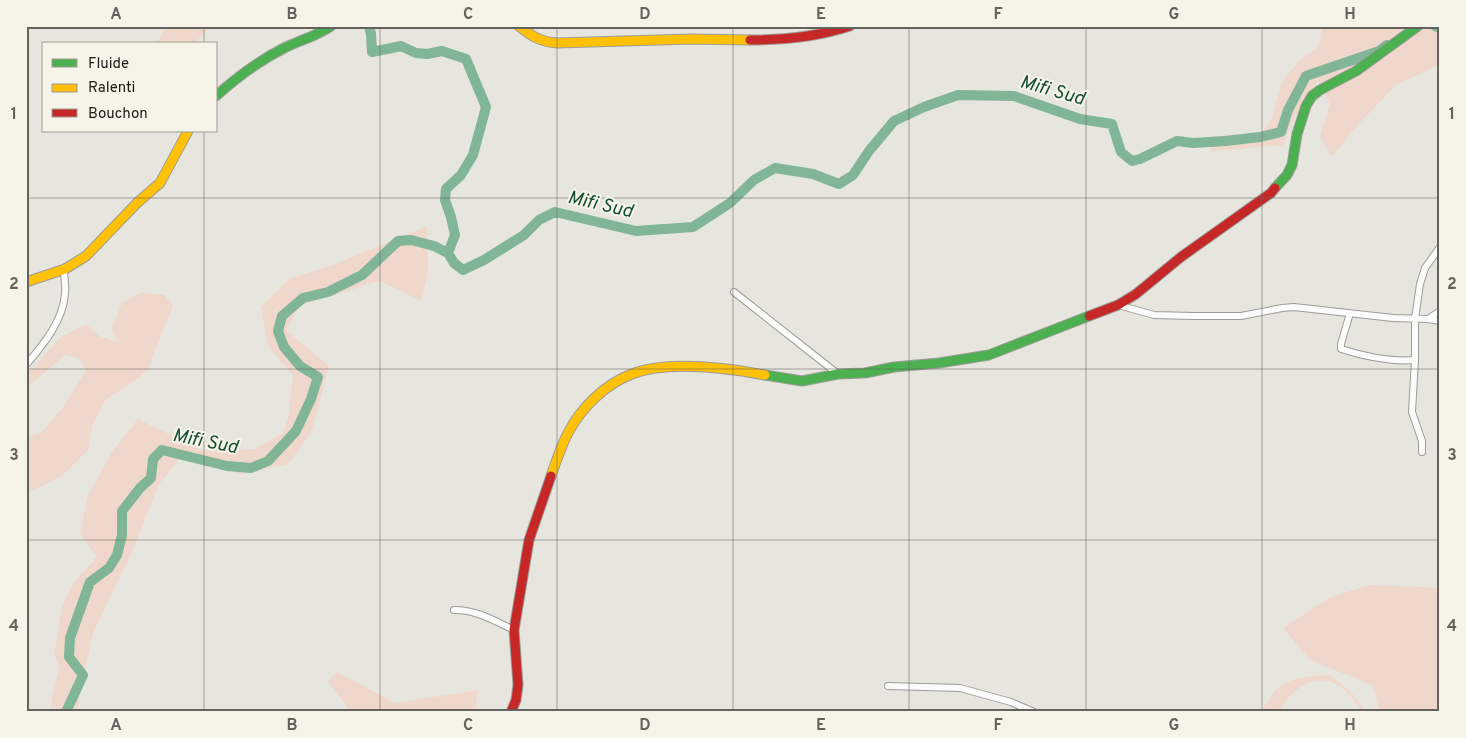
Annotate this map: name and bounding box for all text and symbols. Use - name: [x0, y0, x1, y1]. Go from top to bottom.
- text: A: [110, 5, 122, 25]
- text: B: [286, 5, 298, 25]
- text: C: [463, 5, 473, 25]
- text: D: [639, 5, 651, 25]
- text: E: [816, 5, 826, 25]
- text: F: [993, 5, 1003, 25]
- text: G: [1169, 5, 1179, 25]
- text: H: [1344, 5, 1356, 25]
- legend: [42, 42, 218, 132]
- text: Fluide: [88, 55, 129, 74]
- water label: Mifi Sud: [1017, 70, 1089, 112]
- text: Ralenti: [88, 79, 135, 98]
- text: 1: [11, 105, 17, 125]
- text: Bouchon: [88, 105, 148, 124]
- text: 1: [1449, 105, 1455, 125]
- water label: Mifi Sud: [565, 186, 636, 224]
- text: 2: [9, 275, 19, 295]
- text: 2: [1447, 275, 1457, 295]
- water label: Mifi Sud: [170, 424, 241, 460]
- text: 3: [9, 446, 19, 466]
- text: 3: [1447, 446, 1457, 466]
- text: 4: [9, 617, 19, 637]
- text: 4: [1447, 617, 1457, 637]
- text: A: [110, 716, 122, 736]
- text: B: [286, 716, 298, 736]
- text: C: [463, 716, 473, 736]
- text: D: [639, 716, 651, 736]
- text: E: [816, 716, 826, 736]
- text: F: [993, 716, 1003, 736]
- text: G: [1169, 716, 1179, 736]
- text: H: [1344, 716, 1356, 736]

